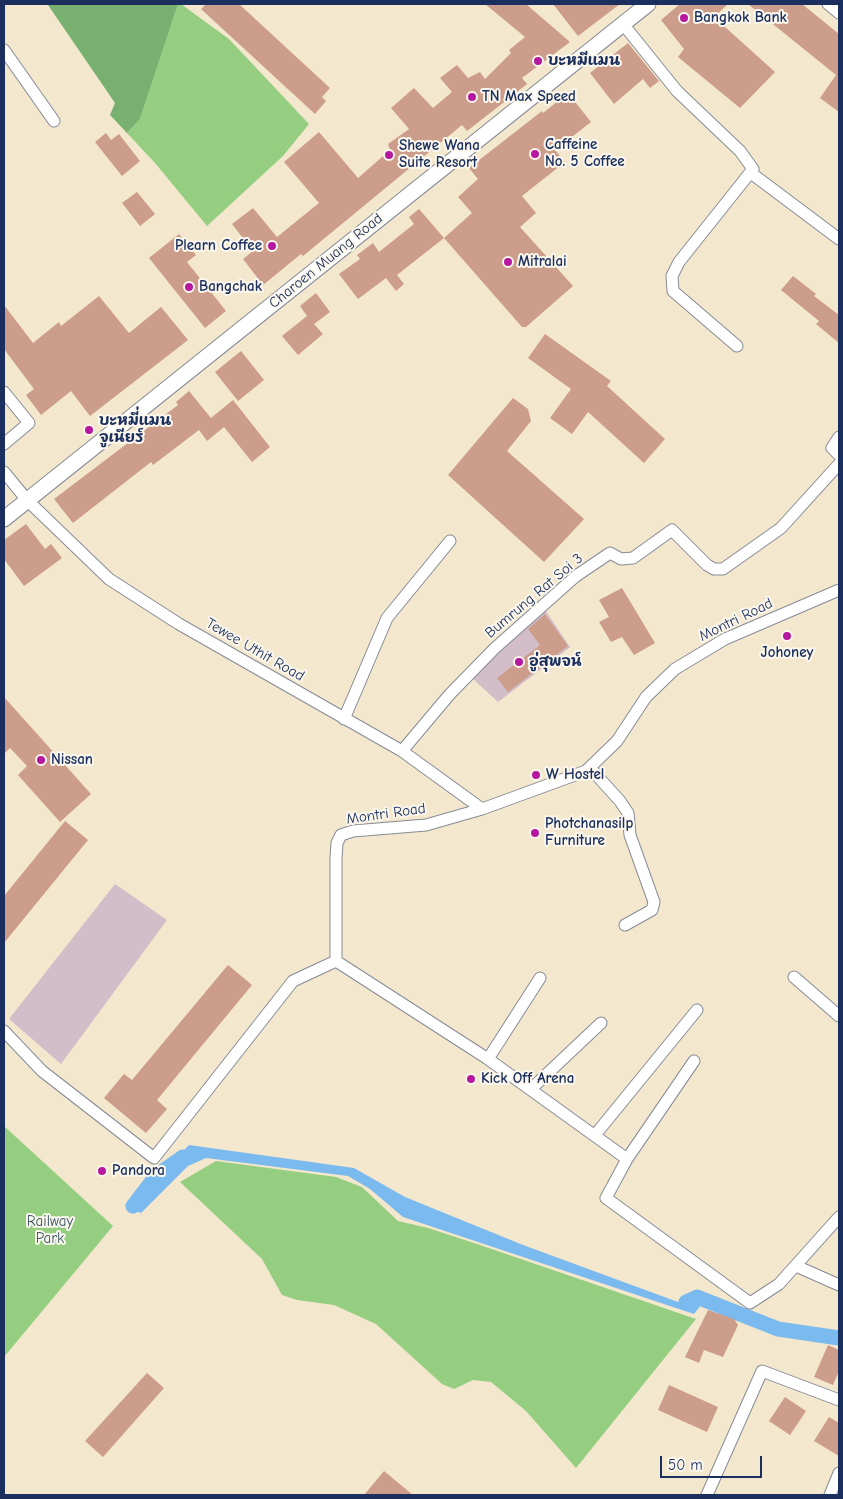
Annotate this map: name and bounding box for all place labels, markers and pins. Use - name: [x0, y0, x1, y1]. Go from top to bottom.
- place label: Bangkok Bank: [694, 9, 787, 27]
- marker: Bangkok Bank: [678, 12, 690, 24]
- place label: บะหมีแมน: [548, 52, 620, 70]
- marker: บะหมีแมน: [532, 55, 544, 67]
- place label: TN Max Speed: [482, 88, 576, 106]
- marker: TN Max Speed: [466, 91, 478, 103]
- place label: Caffeine No. 5 Coffee: [545, 136, 625, 171]
- place label: Shewe Wana Suite Resort: [399, 137, 480, 172]
- marker: Caffeine No. 5 Coffee: [529, 148, 541, 160]
- marker: Shewe Wana Suite Resort: [383, 149, 395, 161]
- place label: Plearn Coffee: [175, 237, 262, 255]
- marker: Plearn Coffee: [266, 240, 278, 252]
- place label: Mitralai: [518, 253, 567, 271]
- marker: Mitralai: [502, 256, 514, 268]
- place label: Bangchak: [199, 278, 262, 296]
- marker: Bangchak: [183, 281, 195, 293]
- place label: บะหมี่แมน จูเนียร์: [99, 412, 171, 447]
- marker: บะหมี่แมน จูเนียร์: [83, 424, 95, 436]
- marker: Johoney: [781, 630, 793, 642]
- place label: Johoney: [761, 644, 813, 662]
- place label: อู่สุพจน์: [529, 653, 582, 671]
- marker: อู่สุพจน์: [513, 656, 525, 668]
- place label: Nissan: [51, 751, 93, 769]
- marker: Nissan: [35, 754, 47, 766]
- place label: W Hostel: [546, 766, 604, 784]
- marker: W Hostel: [530, 769, 542, 781]
- place label: Photchanasilp Furniture: [545, 815, 633, 850]
- marker: Photchanasilp Furniture: [529, 827, 541, 839]
- place label: Kick Off Arena: [481, 1070, 574, 1088]
- marker: Kick Off Arena: [465, 1073, 477, 1085]
- place label: Pandora: [112, 1162, 165, 1180]
- marker: Pandora: [96, 1165, 108, 1177]

